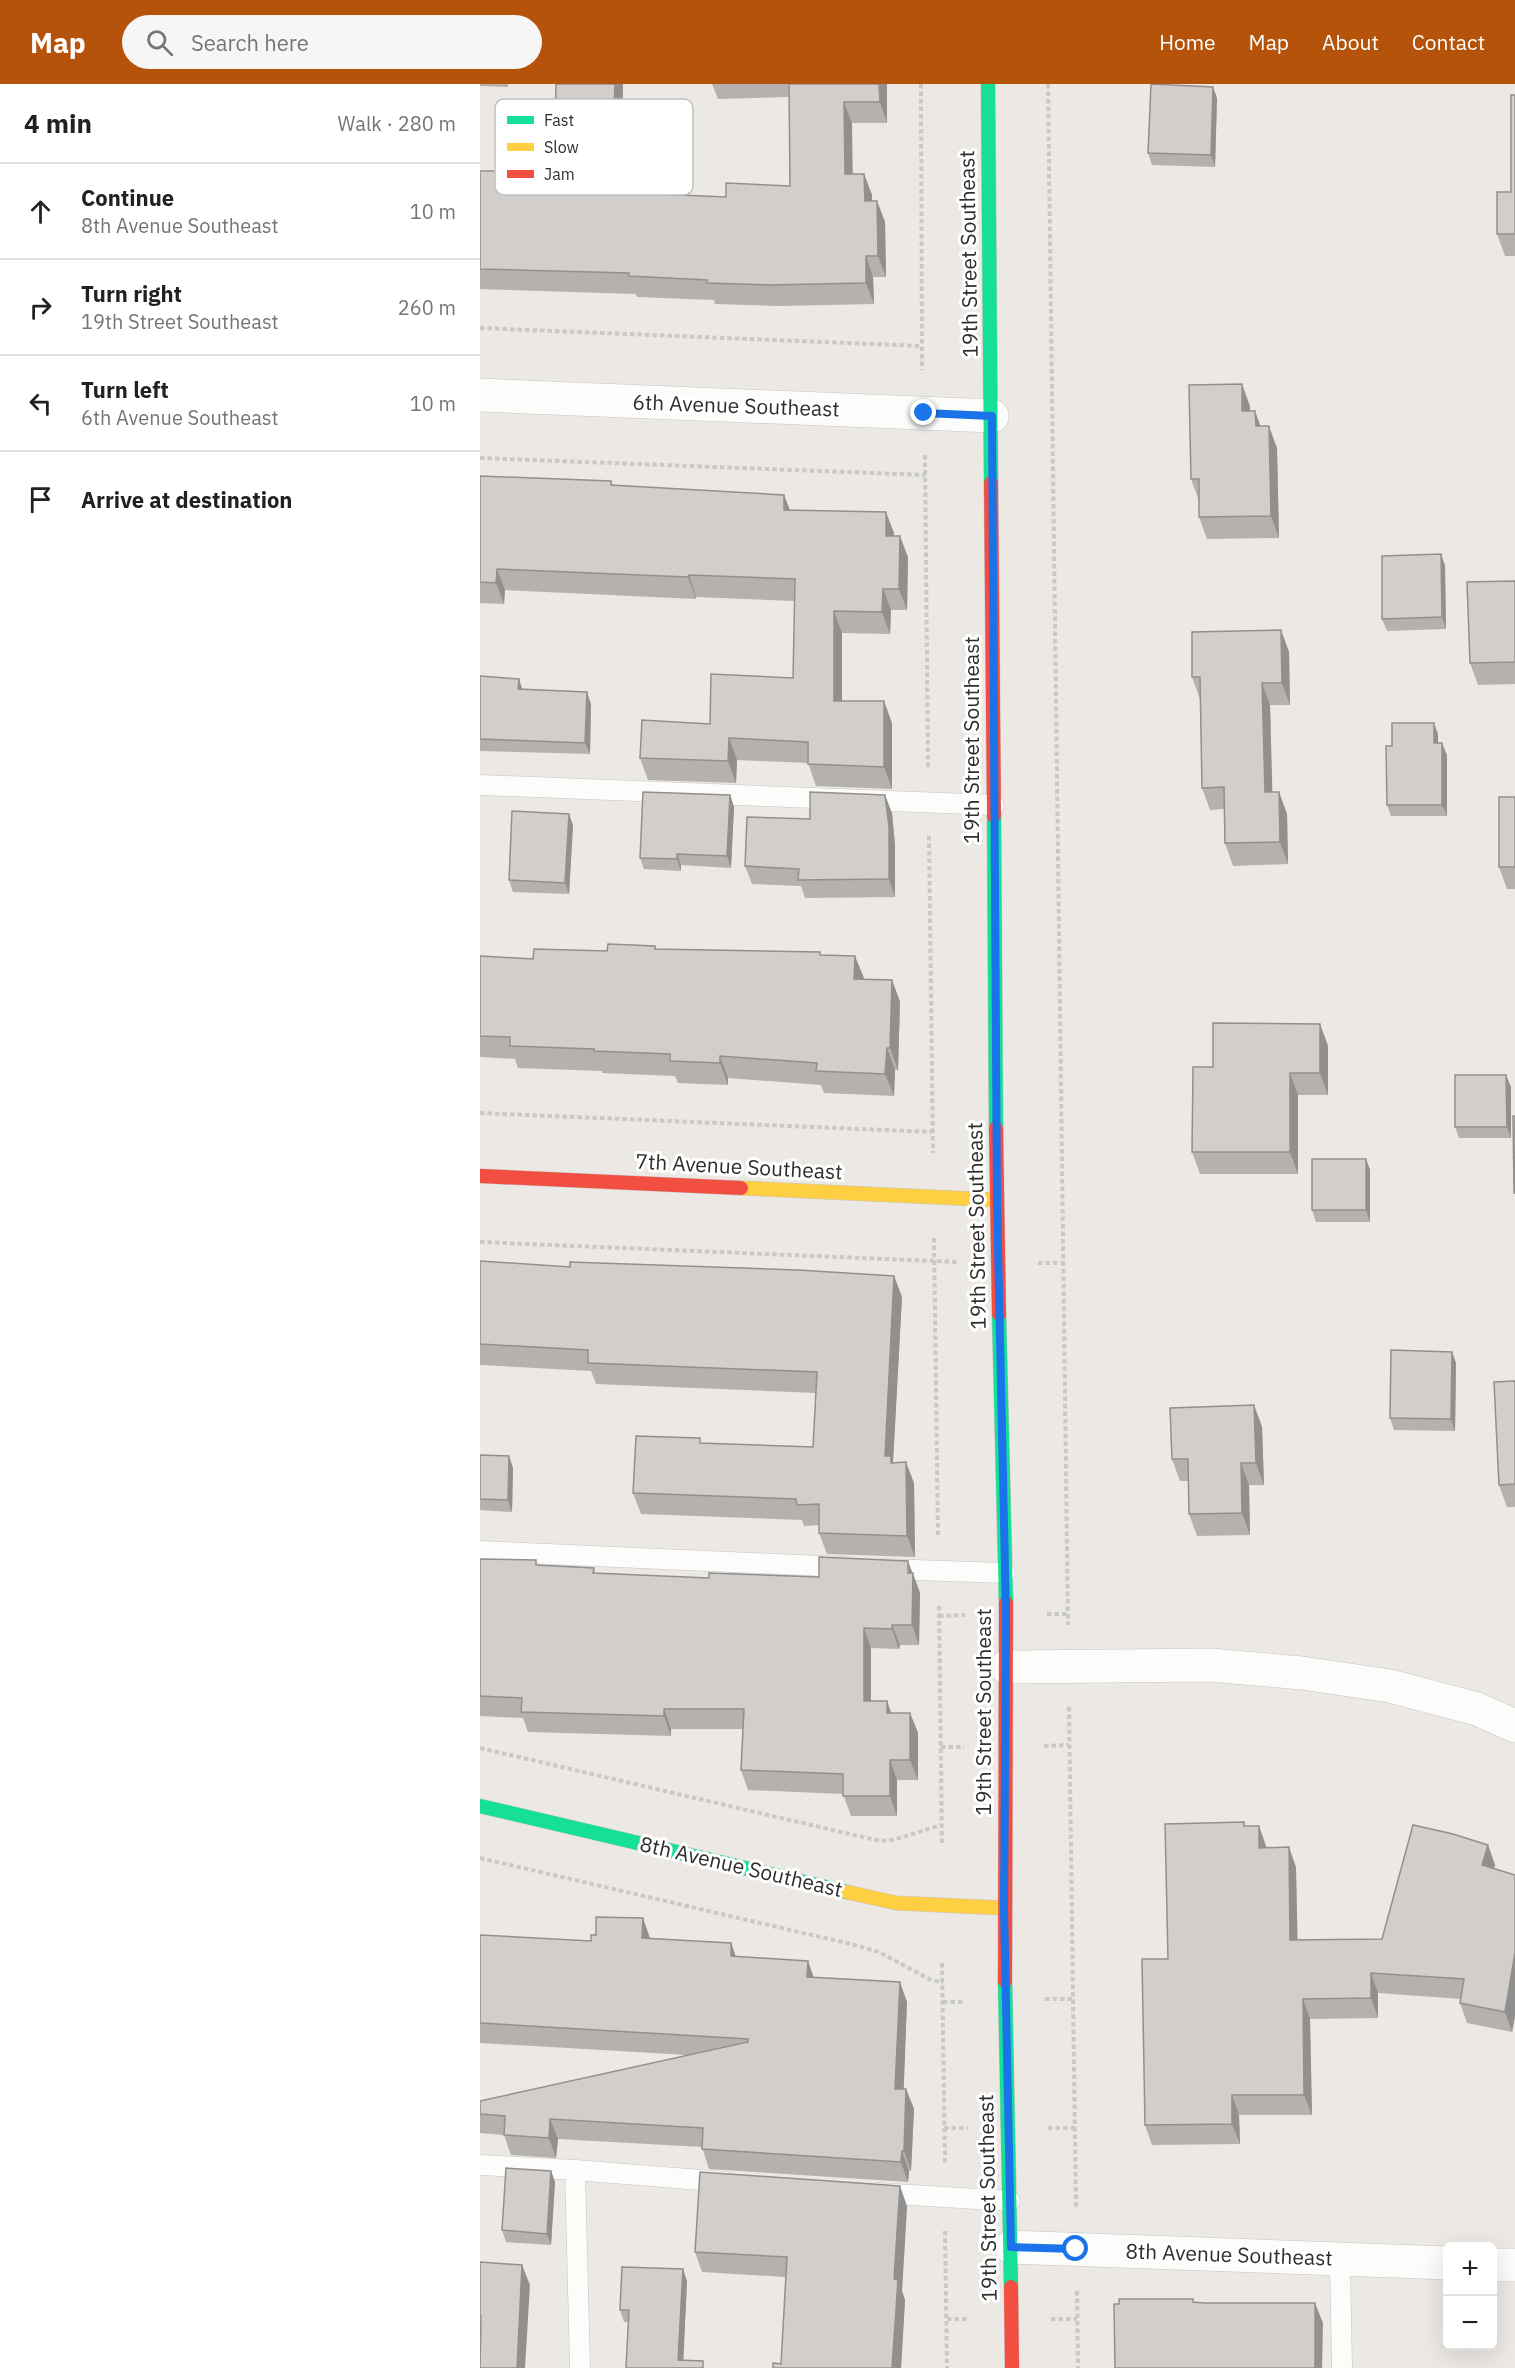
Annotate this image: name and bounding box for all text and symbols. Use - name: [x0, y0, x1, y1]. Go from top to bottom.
- search box: [122, 15, 542, 69]
- text: Map: [30, 24, 86, 61]
- icon: search: [143, 26, 176, 59]
- text: Search here: [191, 28, 309, 57]
- text: Home: [1159, 28, 1216, 56]
- text: Map: [1249, 28, 1289, 56]
- text: About: [1322, 28, 1379, 56]
- text: Contact: [1412, 28, 1485, 56]
- legend: [495, 99, 693, 195]
- text: 4 min: [24, 106, 92, 140]
- text: Walk · 280 m: [338, 110, 456, 137]
- text: Fast: [544, 110, 574, 130]
- text: Slow: [544, 137, 579, 157]
- street label: 19th Street Southeast: [952, 150, 984, 358]
- text: Jam: [544, 164, 575, 184]
- text: Continue: [81, 183, 174, 212]
- icon: ahead: [24, 195, 57, 228]
- text: 10 m: [410, 198, 456, 225]
- text: 8th Avenue Southeast: [81, 212, 278, 239]
- text: Turn right: [81, 279, 182, 308]
- icon: right: [24, 291, 57, 324]
- text: 260 m: [398, 294, 456, 321]
- text: 19th Street Southeast: [81, 308, 279, 335]
- text: Turn left: [81, 375, 169, 404]
- icon: left: [24, 387, 57, 420]
- street label: 6th Avenue Southeast: [632, 387, 840, 423]
- text: 10 m: [410, 390, 456, 417]
- route end: [910, 399, 936, 425]
- text: 6th Avenue Southeast: [81, 404, 278, 431]
- icon: arrive: [24, 483, 57, 516]
- text: Arrive at destination: [81, 485, 292, 514]
- street label: 19th Street Southeast: [957, 636, 985, 844]
- street label: 19th Street Southeast: [960, 1122, 992, 1330]
- street label: 7th Avenue Southeast: [635, 1147, 843, 1185]
- street label: 19th Street Southeast: [969, 1608, 997, 1816]
- street label: 8th Avenue Southeast: [637, 1829, 845, 1903]
- street label: 19th Street Southeast: [971, 2094, 1003, 2302]
- route start: [1062, 2235, 1088, 2261]
- street label: 8th Avenue Southeast: [1125, 2236, 1333, 2272]
- map controls: [1443, 2242, 1497, 2350]
- button: +: [1443, 2242, 1497, 2296]
- button: −: [1443, 2296, 1497, 2350]

